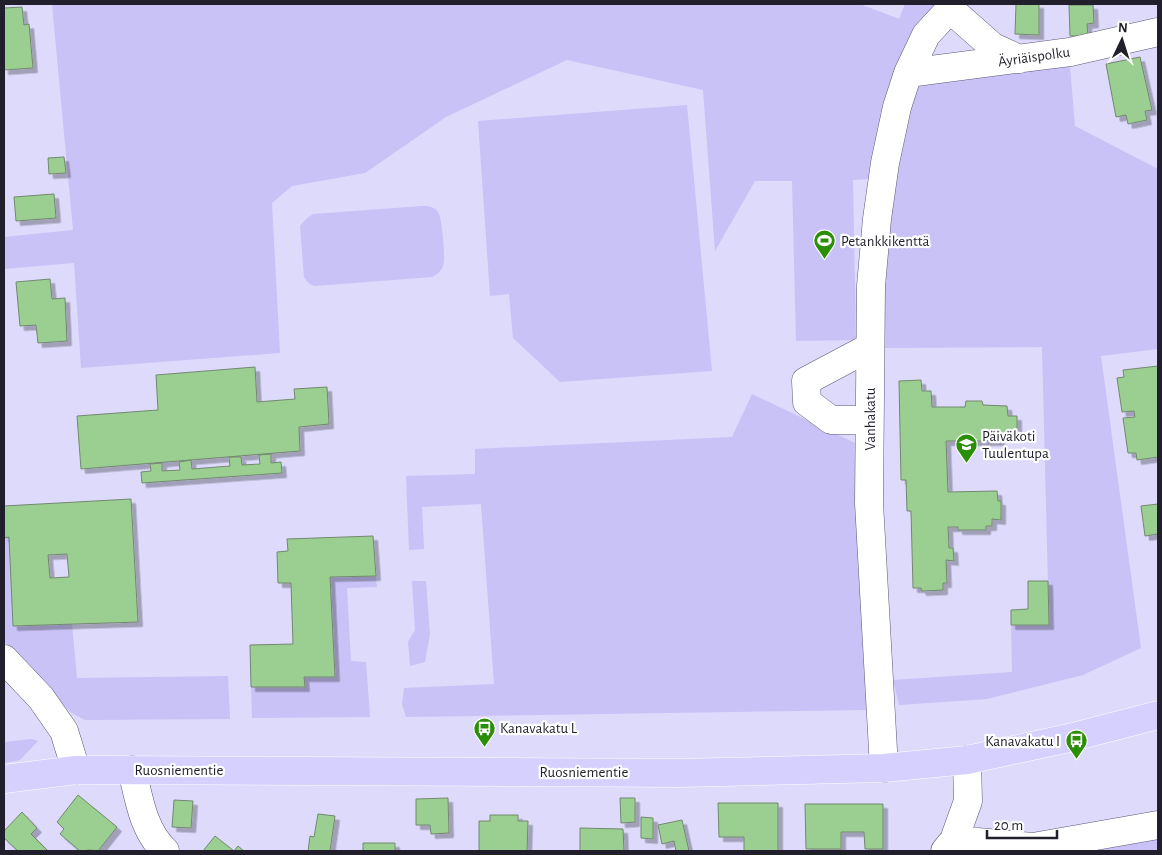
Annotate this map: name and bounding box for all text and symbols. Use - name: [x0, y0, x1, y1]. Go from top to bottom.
- north arrow: [1097, 15, 1147, 65]
- text: N: [1117, 21, 1128, 35]
- street label: Äyriäispolku: [997, 43, 1071, 69]
- sports icon: Petankkikenttä: [813, 229, 837, 260]
- place label: Petankkikenttä: [841, 234, 930, 249]
- street label: Vanhakatu: [863, 387, 878, 450]
- place label: Päiväkoti Tuulentupa: [982, 429, 1049, 461]
- school or university icon: Päiväkoti Tuulentupa: [954, 433, 978, 464]
- bus stop icon: Kanavakatu L: [472, 716, 496, 747]
- place label: Kanavakatu L: [500, 721, 578, 736]
- bus stop icon: Kanavakatu I: [1064, 729, 1088, 760]
- place label: Kanavakatu I: [985, 734, 1060, 749]
- street label: Ruosniementie: [135, 763, 224, 778]
- street label: Ruosniementie: [540, 765, 629, 780]
- scale bar: [987, 808, 1057, 840]
- text: 20 m: [994, 818, 1023, 833]

